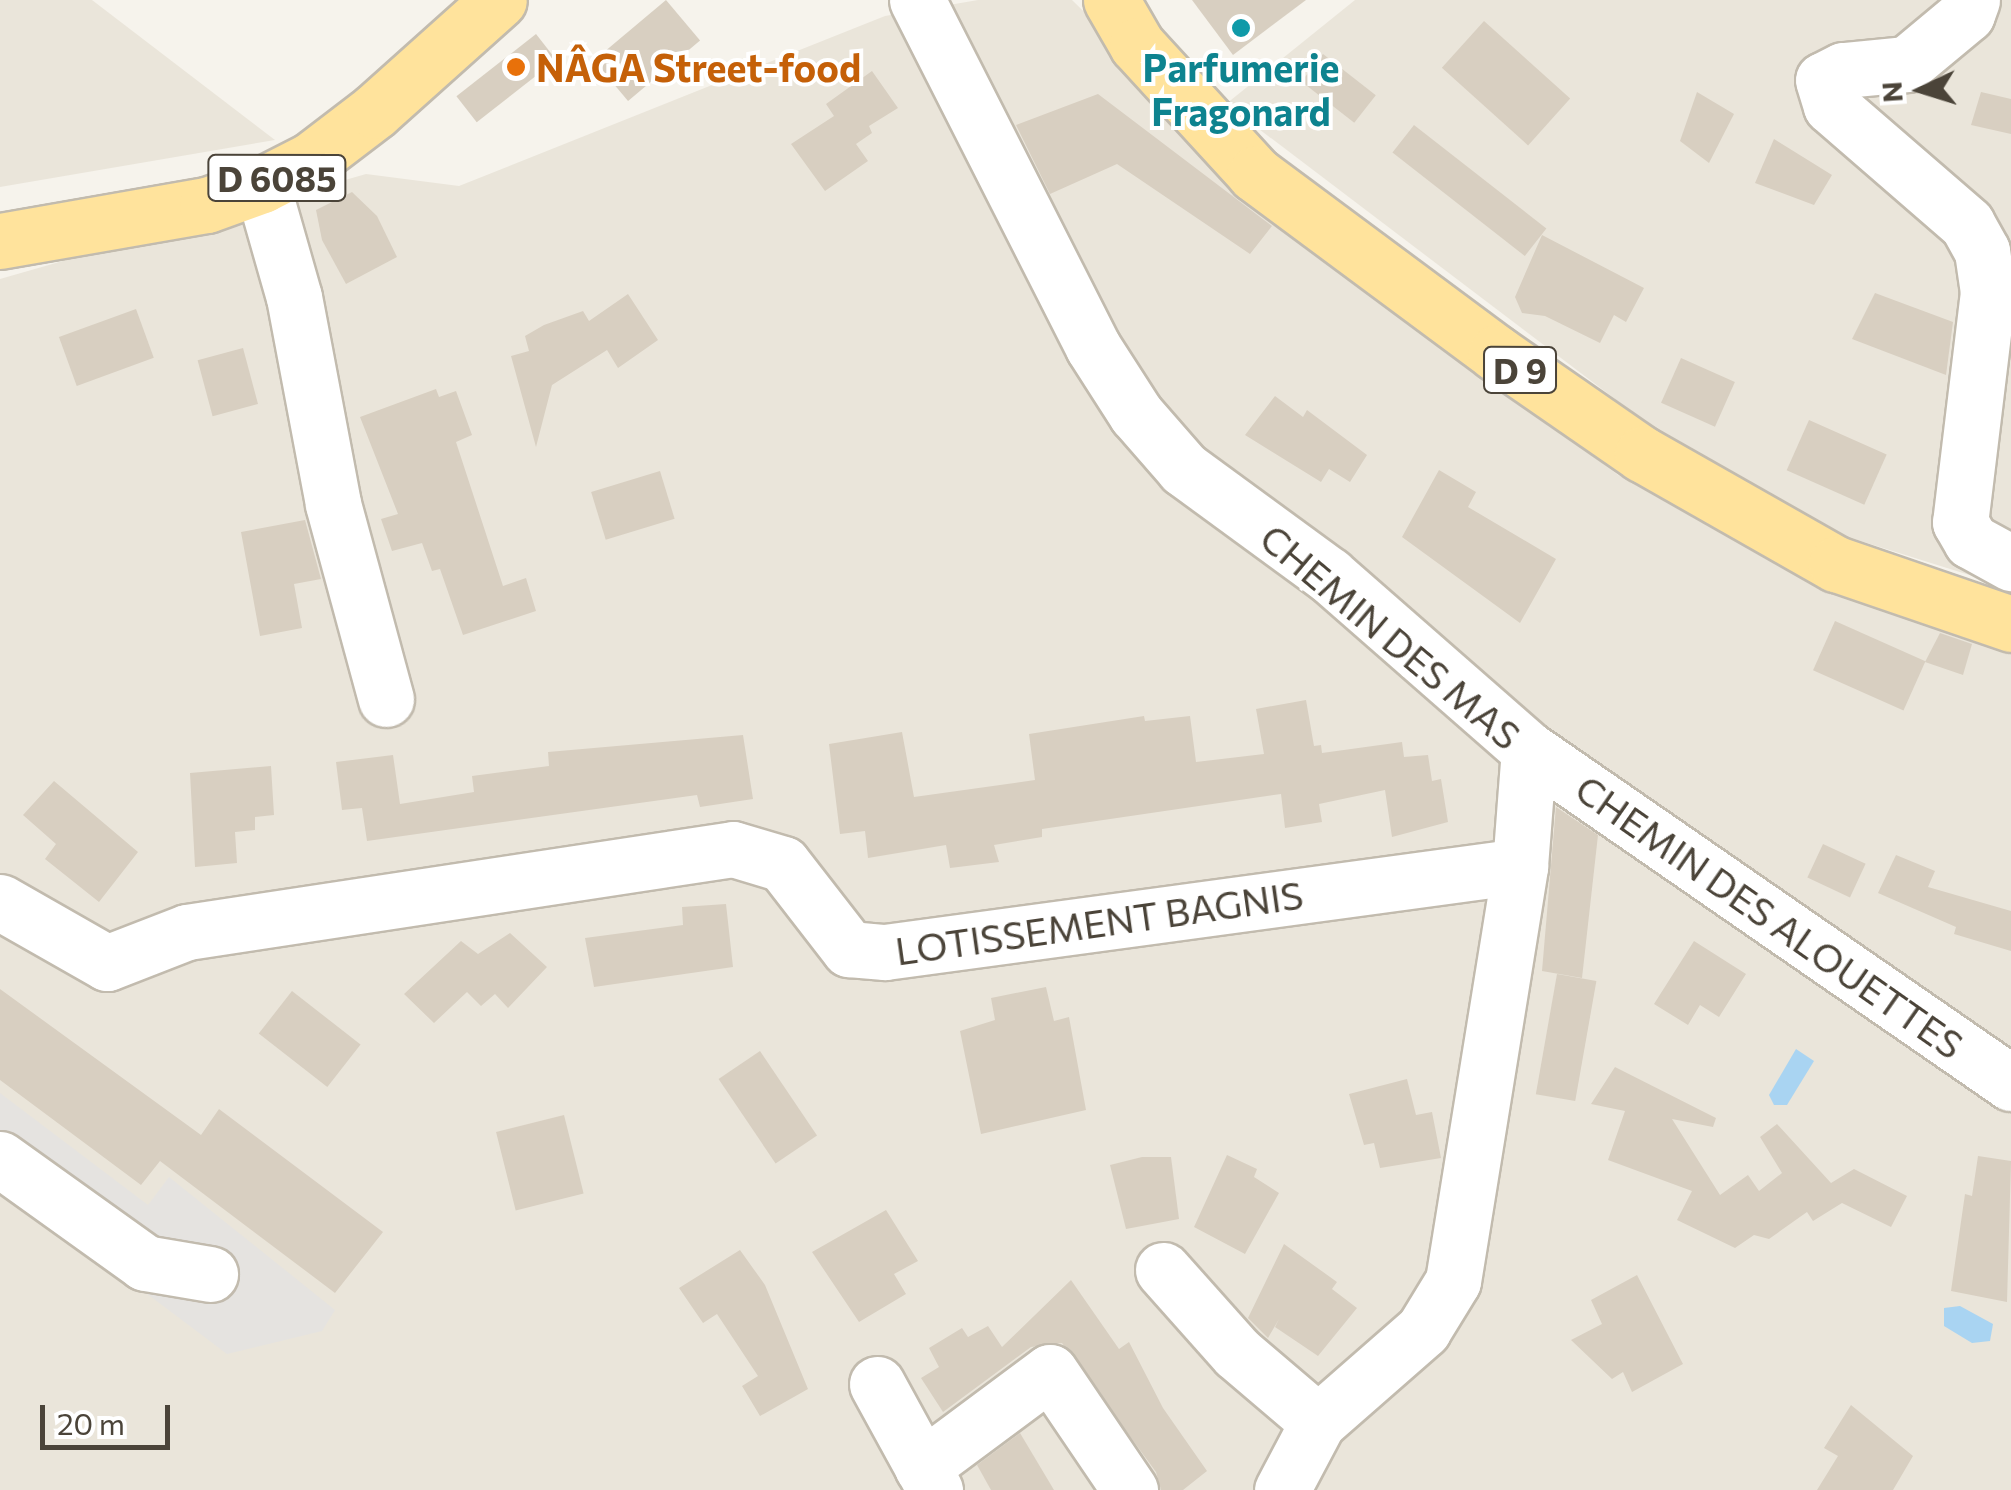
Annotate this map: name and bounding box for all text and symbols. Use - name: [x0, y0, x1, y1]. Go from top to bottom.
- marker: Parfumerie Fragonard: [1230, 17, 1252, 39]
- north arrow: [1871, 40, 1971, 140]
- place label: NÂGA Street-food: [536, 44, 861, 90]
- place label: Parfumerie Fragonard: [1142, 44, 1340, 133]
- marker: NÂGA Street-food: [505, 56, 527, 78]
- text: N: [1873, 80, 1909, 104]
- road number: D 6085: [207, 148, 347, 208]
- road number: D 9: [1482, 340, 1558, 400]
- street label: CHEMIN DES MAS: [1252, 514, 1530, 758]
- street label: CHEMIN DES ALOUETTES: [1568, 765, 1972, 1067]
- street label: LOTISSEMENT BAGNIS: [892, 871, 1306, 973]
- scale bar: [45, 1385, 175, 1447]
- text: 20 m: [57, 1404, 125, 1441]

